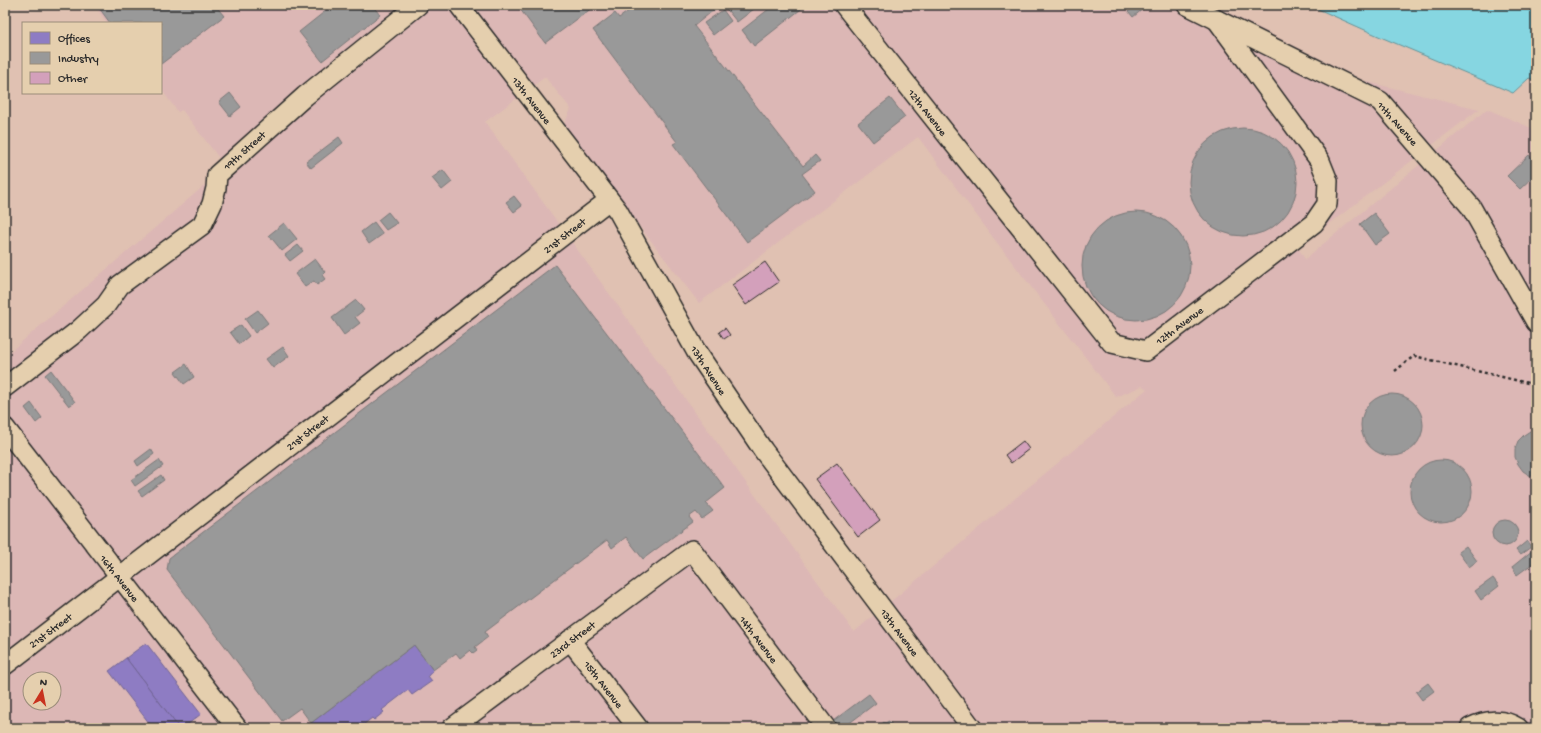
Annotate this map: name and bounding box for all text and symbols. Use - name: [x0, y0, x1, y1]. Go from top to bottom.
- legend: [22, 22, 162, 94]
- text: Offices: [58, 33, 90, 47]
- text: Industry: [58, 53, 99, 67]
- text: Other: [58, 73, 89, 87]
- street label: 13th Avenue: [508, 75, 553, 127]
- street label: 12th Avenue: [904, 87, 949, 139]
- street label: 11th Avenue: [1373, 99, 1420, 149]
- street label: 19th Street: [221, 129, 270, 174]
- street label: 21st Street: [542, 215, 590, 257]
- street label: 12th Avenue: [1153, 305, 1206, 349]
- street label: 13th Avenue: [686, 343, 728, 398]
- street label: 21st Street: [285, 412, 333, 454]
- street label: 16th Avenue: [96, 553, 141, 605]
- street label: 13th Avenue: [876, 606, 920, 660]
- street label: 21st Street: [28, 611, 76, 652]
- street label: 14th Avenue: [735, 614, 779, 666]
- street label: 23rd Street: [548, 619, 599, 661]
- street label: 15th Avenue: [580, 659, 625, 711]
- north arrow: [22, 671, 62, 711]
- text: N: [39, 677, 48, 690]

